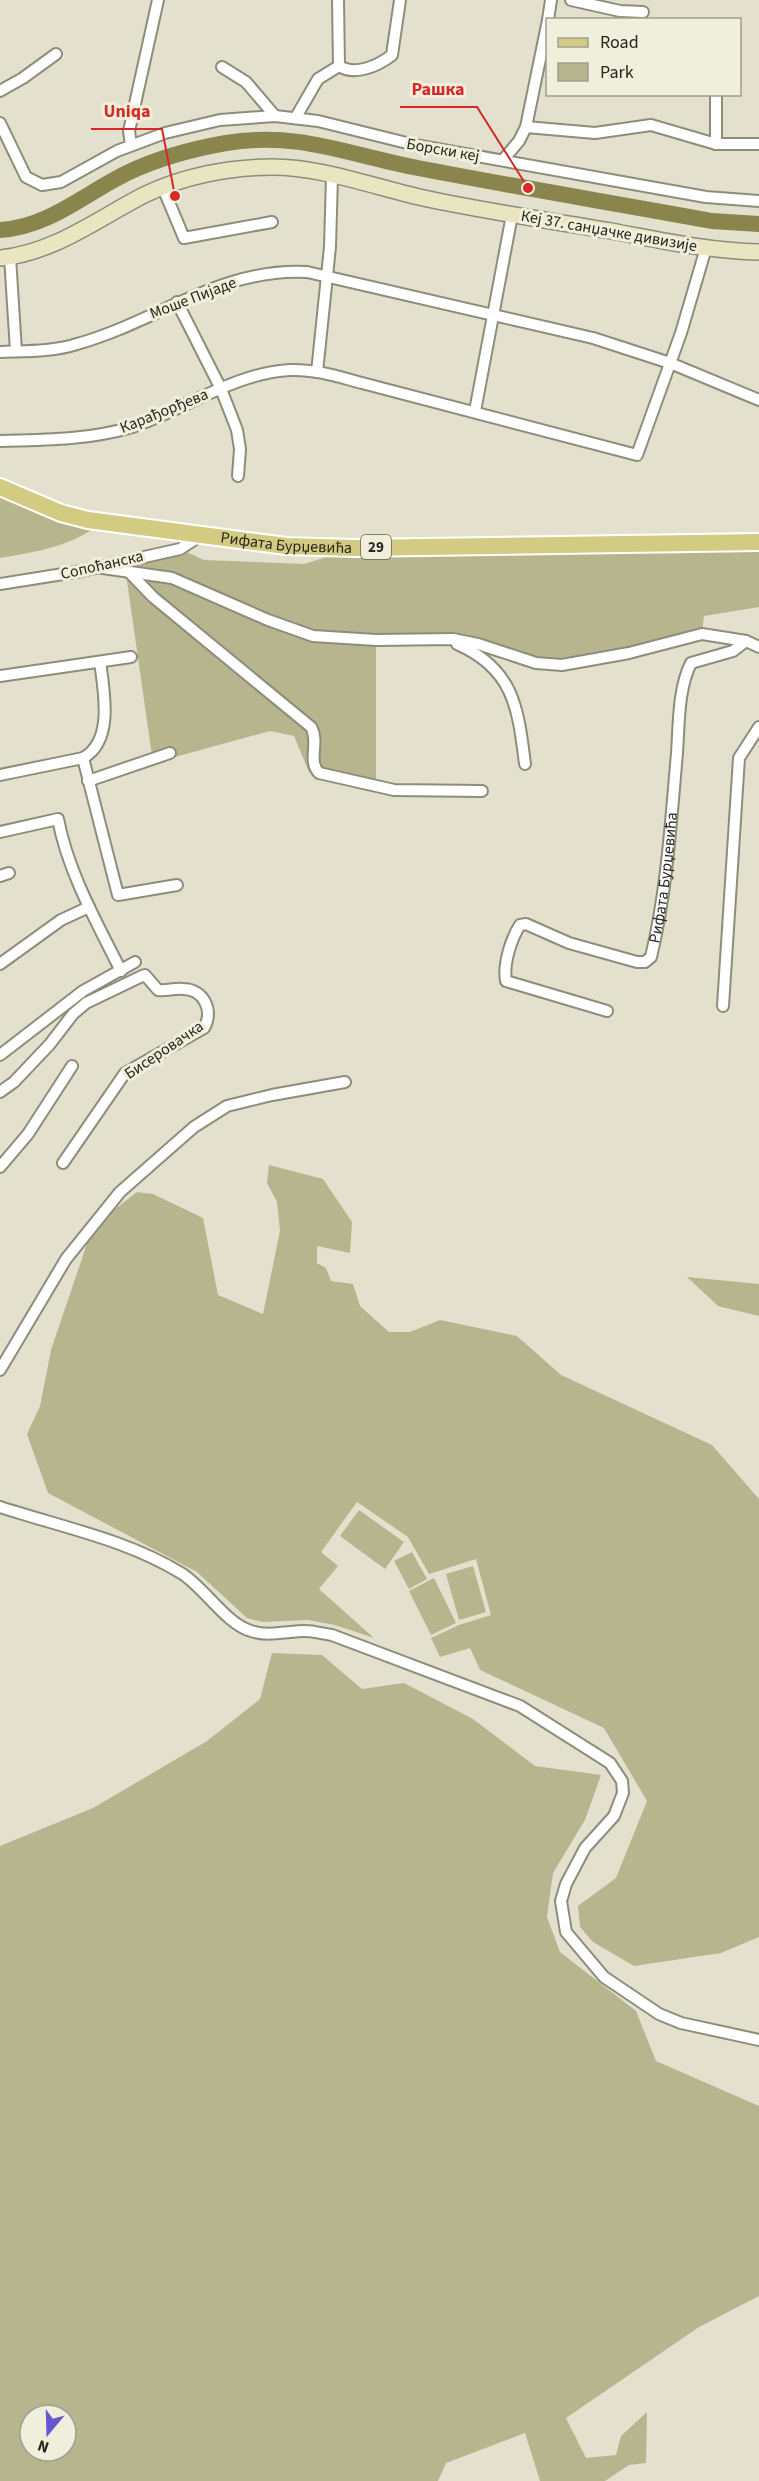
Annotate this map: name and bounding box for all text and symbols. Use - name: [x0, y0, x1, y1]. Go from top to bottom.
- legend: [546, 18, 741, 96]
- text: Road: [600, 30, 639, 55]
- text: Park: [600, 60, 634, 85]
- callout: Рашка: [400, 71, 477, 107]
- text: Рашка: [411, 77, 465, 102]
- callout: Uniqa: [91, 93, 162, 129]
- text: Uniqa: [103, 99, 151, 124]
- street label: Борски кеј: [405, 133, 481, 167]
- street label: Кеј 37. санџачке дивизије: [519, 205, 699, 257]
- street label: Моше Пијаде: [146, 271, 240, 325]
- street label: Карађорђева: [116, 383, 212, 439]
- street label: Рифата Бурџевића: [219, 527, 352, 559]
- road number: 29: [361, 535, 391, 559]
- street label: Сопоћанска: [58, 545, 146, 585]
- street label: Рифата Бурџевића: [643, 811, 683, 945]
- street label: Бисеровачка: [120, 1015, 208, 1085]
- north arrow: [18, 2403, 78, 2463]
- text: N: [35, 2434, 52, 2458]

